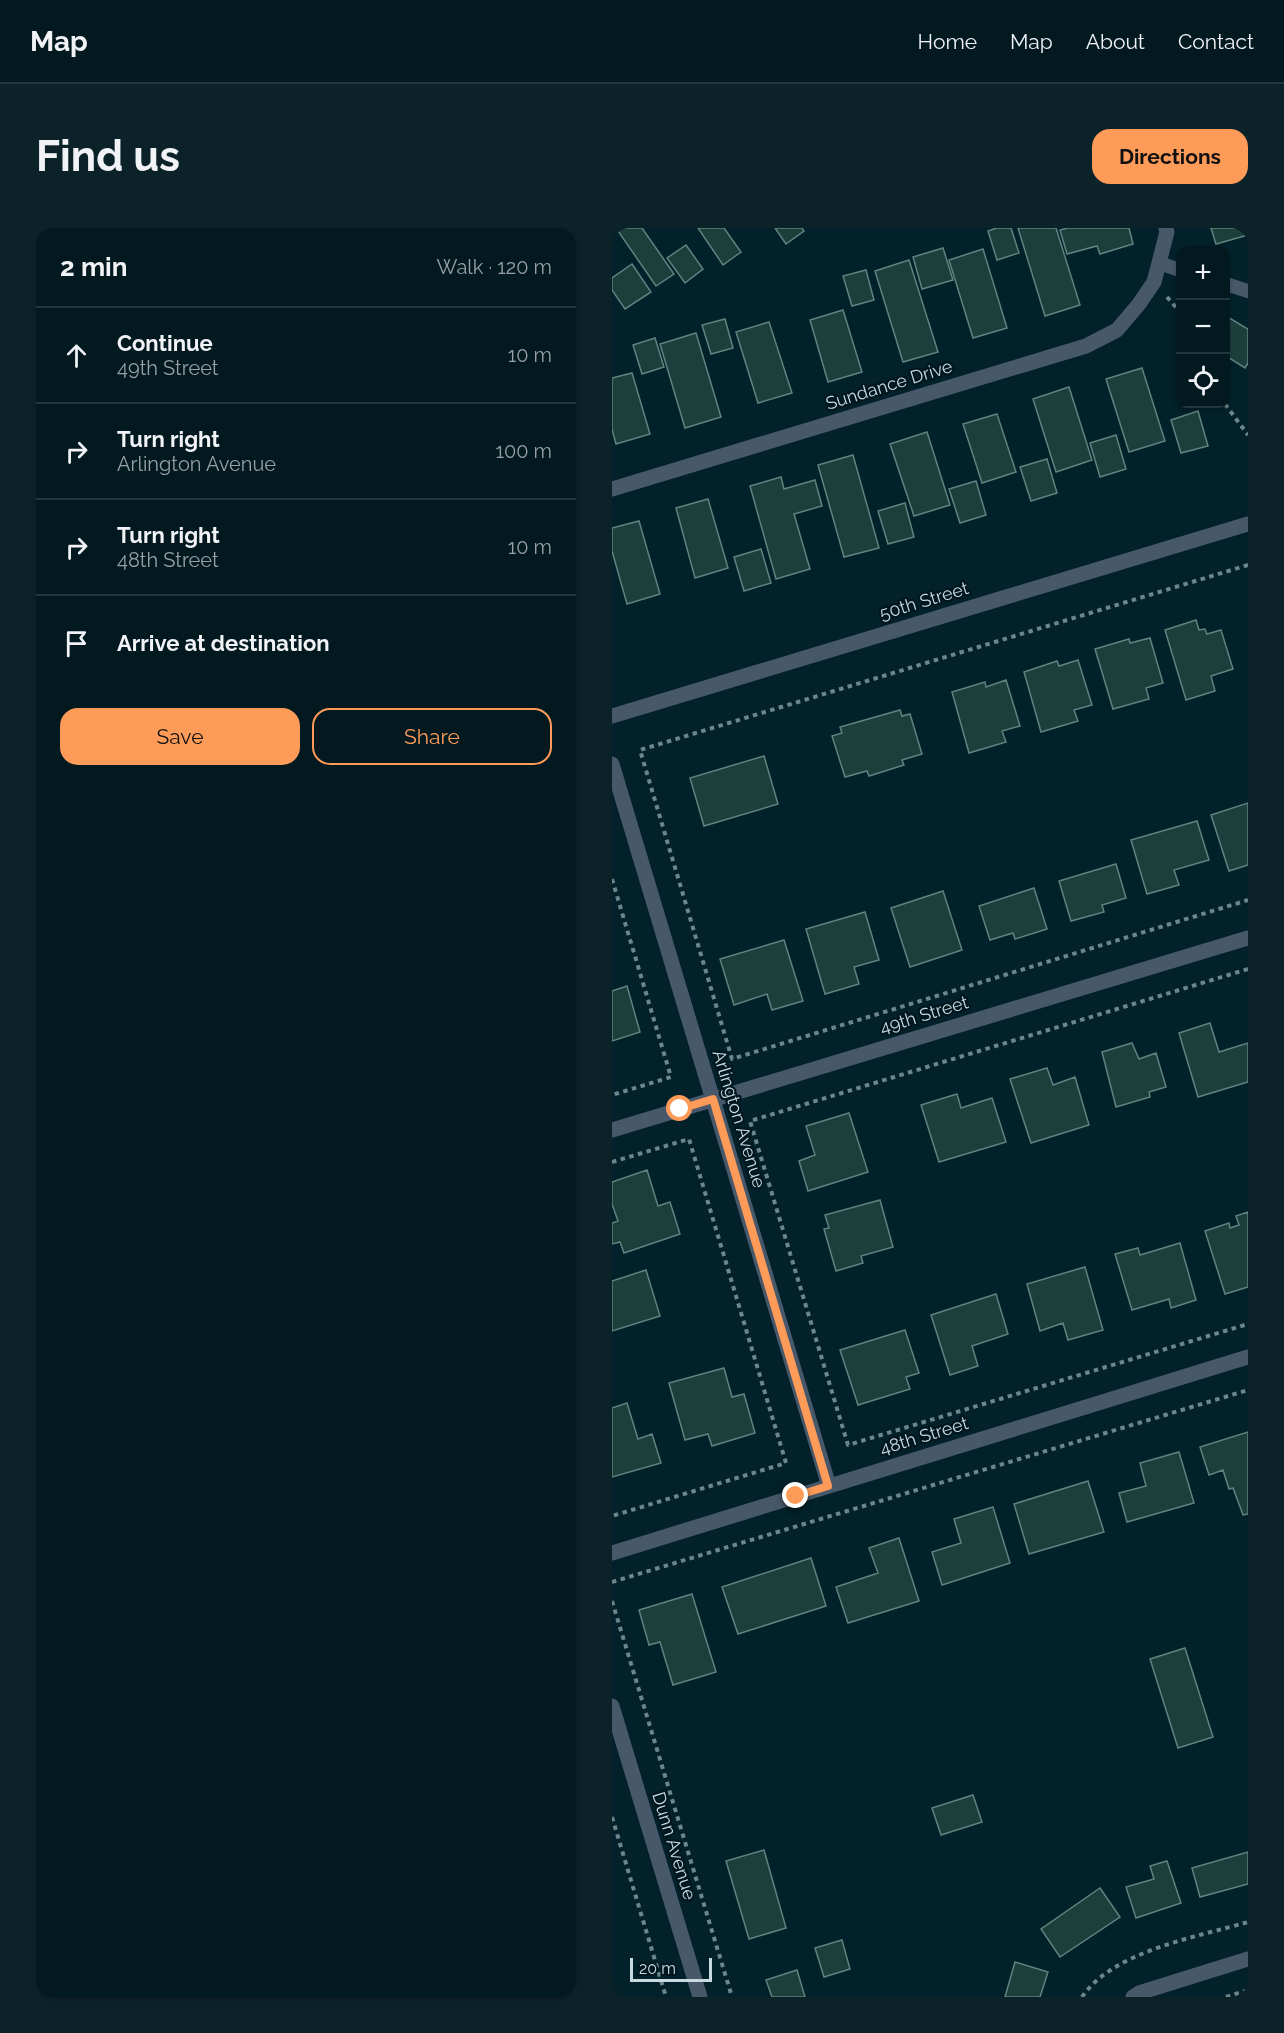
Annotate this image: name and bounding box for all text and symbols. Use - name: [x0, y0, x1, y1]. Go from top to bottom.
- text: Map: [30, 25, 88, 58]
- text: Home: [918, 29, 977, 54]
- text: Map: [1010, 29, 1053, 54]
- text: About: [1086, 29, 1145, 54]
- text: Contact: [1178, 29, 1254, 54]
- button: Directions: [1092, 129, 1248, 184]
- text: Find us: [36, 132, 180, 181]
- map controls: [1176, 246, 1230, 408]
- button: +: [1176, 246, 1230, 300]
- text: 2 min: [60, 252, 127, 282]
- text: Walk · 120 m: [437, 255, 552, 279]
- button: −: [1176, 300, 1230, 354]
- text: Continue: [117, 330, 213, 356]
- icon: ahead: [60, 339, 93, 372]
- text: 10 m: [508, 343, 552, 367]
- button: locate: [1176, 354, 1230, 408]
- street label: Sundance Drive: [823, 355, 955, 414]
- text: 49th Street: [117, 356, 219, 380]
- text: Turn right: [117, 426, 220, 452]
- icon: right: [60, 435, 93, 468]
- text: 100 m: [495, 439, 552, 463]
- text: Arlington Avenue: [117, 452, 276, 476]
- text: Turn right: [117, 522, 220, 548]
- icon: right: [60, 531, 93, 564]
- text: 10 m: [508, 535, 552, 559]
- text: 48th Street: [117, 548, 219, 572]
- street label: 50th Street: [877, 577, 971, 624]
- icon: arrive: [60, 627, 93, 660]
- text: Arrive at destination: [117, 630, 330, 656]
- button: Save: [60, 708, 300, 765]
- button: Share: [312, 708, 552, 765]
- street label: 49th Street: [877, 991, 971, 1038]
- street label: Arlington Avenue: [709, 1047, 771, 1191]
- route start: [666, 1095, 692, 1121]
- street label: 48th Street: [877, 1412, 971, 1459]
- route end: [782, 1482, 808, 1508]
- street label: Dunn Avenue: [648, 1789, 701, 1903]
- scale bar: [630, 1955, 712, 1982]
- text: 20 m: [639, 1959, 676, 1978]

